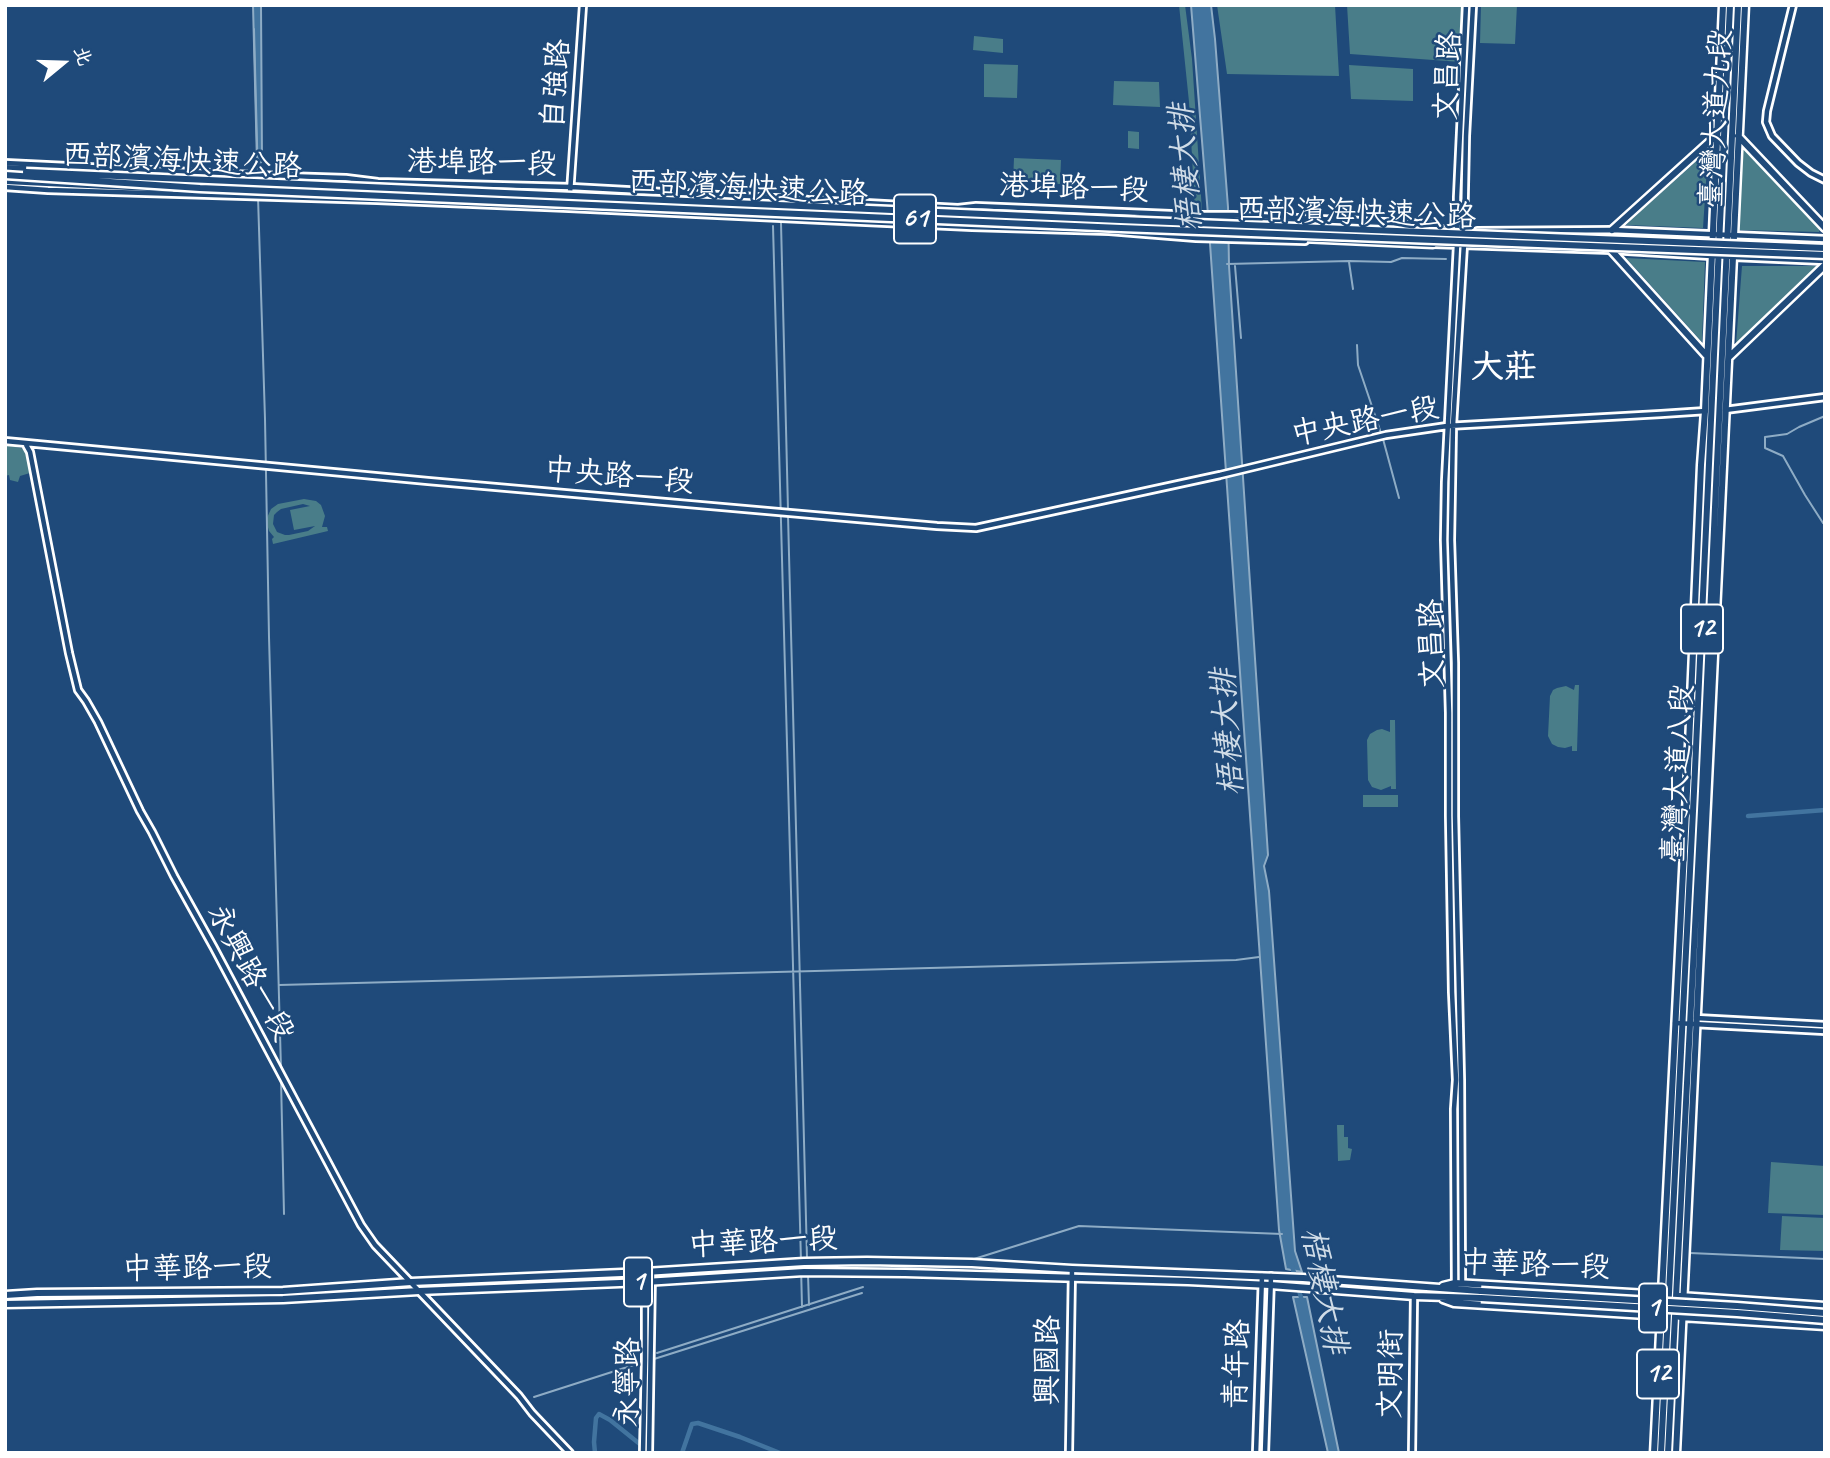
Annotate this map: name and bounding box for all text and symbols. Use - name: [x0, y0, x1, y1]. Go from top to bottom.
- north arrow: [28, 28, 98, 98]
- street label: 臺灣大道九段: [1694, 28, 1740, 210]
- street label: 文昌路: [1429, 30, 1469, 122]
- street label: 自強路: [536, 38, 578, 130]
- text: 北: [68, 43, 97, 69]
- water label: 梧棲大排: [1163, 102, 1211, 232]
- street label: 西部濱海快速公路: [61, 138, 303, 186]
- street label: 港埠路一段: [407, 145, 557, 183]
- street label: 西部濱海快速公路: [627, 165, 869, 213]
- street label: 港埠路一段: [998, 168, 1150, 210]
- street label: 西部濱海快速公路: [1235, 192, 1477, 236]
- road number: 61: [894, 194, 936, 244]
- district label: 大莊: [1471, 348, 1537, 388]
- street label: 中央路一段: [1288, 390, 1442, 454]
- street label: 中央路一段: [543, 453, 695, 501]
- street label: 文昌路: [1414, 599, 1452, 689]
- road number: 12: [1681, 604, 1723, 654]
- water label: 梧棲大排: [1205, 667, 1253, 797]
- street label: 臺灣大道八段: [1656, 683, 1702, 865]
- street label: 永興路一段: [199, 898, 301, 1048]
- street label: 中華路一段: [687, 1221, 839, 1265]
- water label: 梧棲大排: [1292, 1225, 1354, 1357]
- street label: 中華路一段: [1459, 1245, 1611, 1287]
- street label: 中華路一段: [122, 1250, 272, 1288]
- road number: 1: [624, 1258, 652, 1306]
- road number: 1: [1639, 1284, 1667, 1332]
- street label: 興國路: [1030, 1315, 1068, 1405]
- street label: 青年路: [1218, 1318, 1258, 1410]
- street label: 文明街: [1373, 1329, 1411, 1419]
- street label: 永寧路: [610, 1337, 648, 1427]
- road number: 12: [1637, 1350, 1679, 1398]

